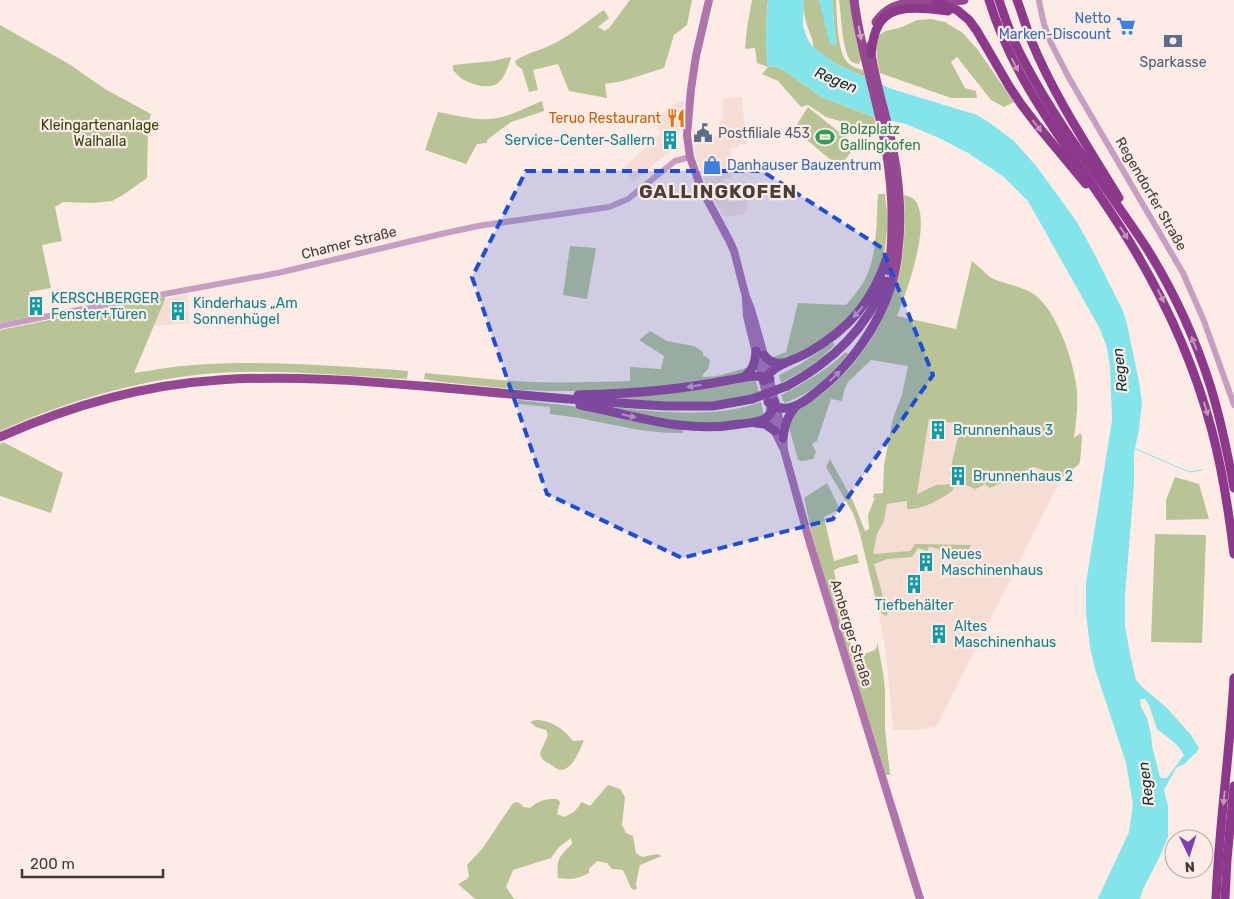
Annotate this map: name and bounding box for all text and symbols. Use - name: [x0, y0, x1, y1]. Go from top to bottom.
- place label: Netto Marken-Discount: [999, 10, 1112, 43]
- supermarket icon: Netto Marken-Discount: [1115, 15, 1137, 37]
- one-way arrow: [856, 26, 864, 41]
- bank icon: Sparkasse: [1162, 30, 1184, 52]
- place label: Sparkasse: [1139, 54, 1207, 71]
- one-way arrow: [1011, 58, 1019, 72]
- water label: Regen: [812, 63, 860, 97]
- restaurant icon: Teruo Restaurant: [665, 107, 687, 129]
- place label: Teruo Restaurant: [549, 110, 662, 127]
- park label: Kleingartenanlage Walhalla: [41, 117, 159, 150]
- one-way arrow: [1032, 119, 1043, 132]
- place label: Bolzplatz Gallingkofen: [840, 121, 921, 154]
- public building icon: Postfiliale 453: [692, 122, 714, 144]
- place label: Postfiliale 453: [718, 125, 810, 142]
- sports icon: Bolzplatz Gallingkofen: [814, 126, 836, 148]
- building icon: Service-Center-Sallern: [659, 129, 681, 151]
- place label: Service-Center-Sallern: [505, 132, 655, 149]
- street label: Regendorfer Straße: [1112, 134, 1190, 254]
- shop icon: Danhauser Bauzentrum: [701, 154, 723, 176]
- place label: Danhauser Bauzentrum: [727, 157, 881, 174]
- district label: GALLINGKOFEN: [639, 180, 797, 203]
- street label: Chamer Straße: [300, 223, 399, 263]
- one-way arrow: [1120, 226, 1129, 239]
- one-way arrow: [1157, 289, 1165, 303]
- place label: KERSCHBERGER Fenster+Türen: [51, 290, 159, 323]
- building icon: KERSCHBERGER Fenster+Türen: [25, 295, 47, 317]
- place label: Kinderhaus „Am Sonnenhügel: [193, 295, 298, 328]
- building icon: Kinderhaus „Am Sonnenhügel: [167, 300, 189, 322]
- one-way arrow: [853, 305, 864, 318]
- one-way arrow: [1190, 336, 1198, 350]
- water label: Regen: [1109, 347, 1131, 393]
- one-way arrow: [829, 371, 841, 383]
- one-way arrow: [685, 382, 701, 390]
- one-way arrow: [1202, 402, 1210, 417]
- one-way arrow: [622, 412, 637, 420]
- building icon: Brunnenhaus 3: [927, 419, 949, 441]
- place label: Brunnenhaus 3: [953, 422, 1053, 439]
- building icon: Brunnenhaus 2: [947, 465, 969, 487]
- place label: Brunnenhaus 2: [973, 468, 1073, 485]
- place label: Neues Maschinenhaus: [941, 546, 1043, 579]
- building icon: Neues Maschinenhaus: [915, 551, 937, 573]
- building icon: Tiefbehälter: [903, 573, 925, 595]
- street label: Amberger Straße: [827, 577, 875, 689]
- place label: Tiefbehälter: [874, 597, 954, 614]
- place label: Altes Maschinenhaus: [954, 618, 1056, 651]
- building icon: Altes Maschinenhaus: [928, 623, 950, 645]
- water label: Regen: [1134, 761, 1158, 807]
- one-way arrow: [1219, 791, 1227, 807]
- north arrow: [1164, 829, 1214, 879]
- scale bar: [22, 846, 164, 878]
- text: 200 m: [30, 855, 75, 873]
- text: N: [1184, 858, 1195, 875]

